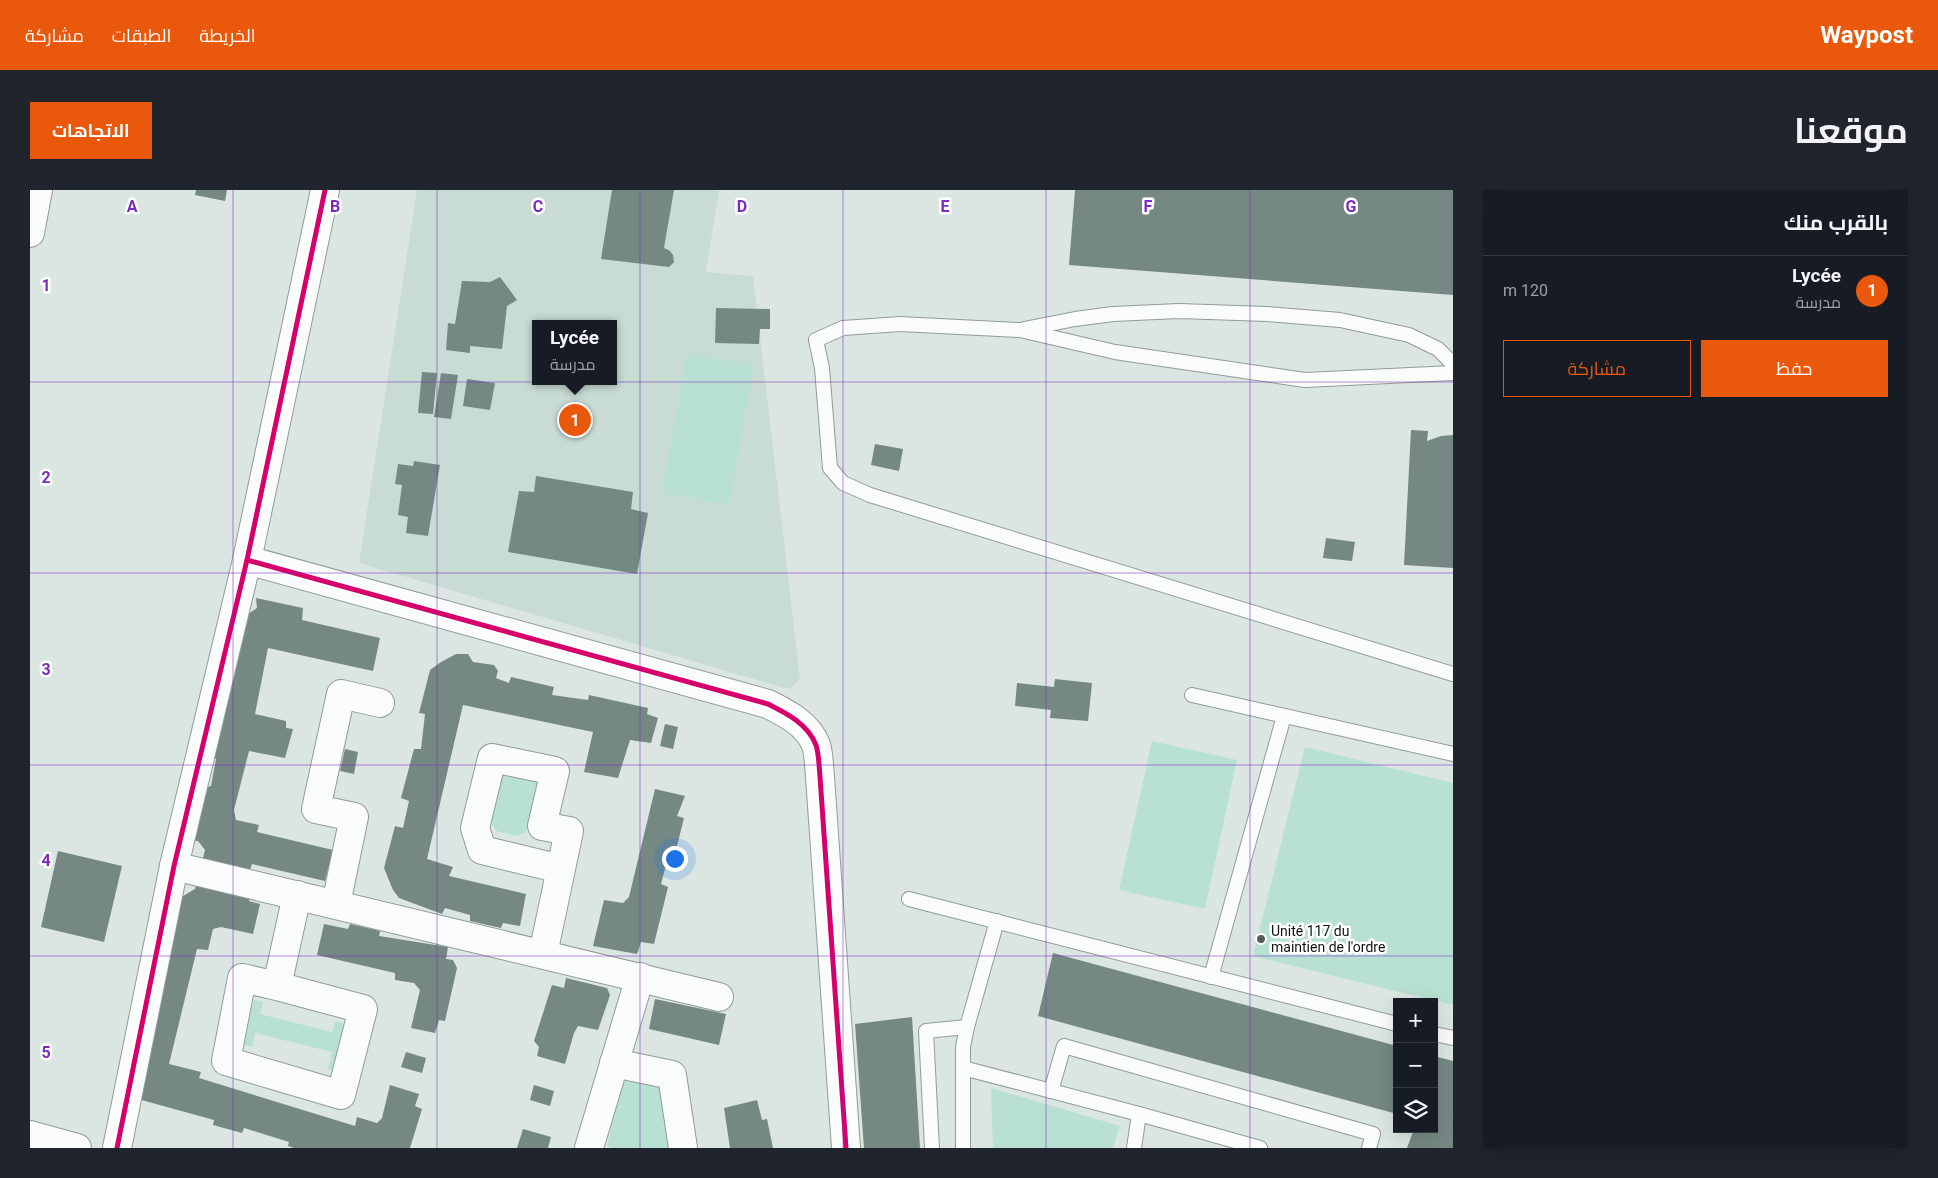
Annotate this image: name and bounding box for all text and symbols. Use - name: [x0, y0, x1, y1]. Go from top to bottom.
- text: Waypost: [1820, 21, 1913, 49]
- text: مشاركة: [25, 25, 84, 46]
- text: الطبقات: [112, 25, 171, 46]
- text: الخريطة: [199, 25, 256, 46]
- button: الاتجاهات: [30, 102, 152, 159]
- text: موقعنا: [1794, 111, 1908, 152]
- text: A: [127, 197, 138, 216]
- text: B: [330, 197, 340, 216]
- text: C: [533, 197, 543, 216]
- text: D: [737, 197, 747, 216]
- text: E: [941, 197, 950, 216]
- text: F: [1144, 197, 1153, 216]
- text: G: [1346, 197, 1357, 216]
- text: بالقرب منك: [1784, 211, 1888, 235]
- text: Lycée: [1792, 264, 1841, 287]
- text: 1: [41, 276, 51, 295]
- text: 120 m: [1503, 281, 1548, 300]
- text: 1: [1867, 281, 1877, 300]
- text: مدرسة: [1795, 293, 1841, 312]
- popup: [532, 320, 617, 385]
- text: Lycée: [550, 326, 599, 349]
- button: مشاركة: [1503, 340, 1691, 397]
- button: حفظ: [1701, 340, 1888, 397]
- text: مدرسة: [550, 355, 596, 374]
- pin: 1: [559, 401, 591, 439]
- text: 2: [41, 468, 51, 487]
- text: 3: [41, 660, 51, 679]
- your location: [662, 846, 688, 872]
- text: 4: [41, 851, 51, 870]
- place label: Unité 117 du maintien de l'ordre: [1271, 923, 1385, 955]
- marker: Unité 117 du maintien de l'ordre: [1255, 933, 1267, 945]
- map controls: [1393, 998, 1438, 1133]
- button: +: [1393, 998, 1438, 1043]
- text: 5: [41, 1043, 51, 1062]
- button: −: [1393, 1043, 1438, 1088]
- button: layers: [1393, 1088, 1438, 1133]

